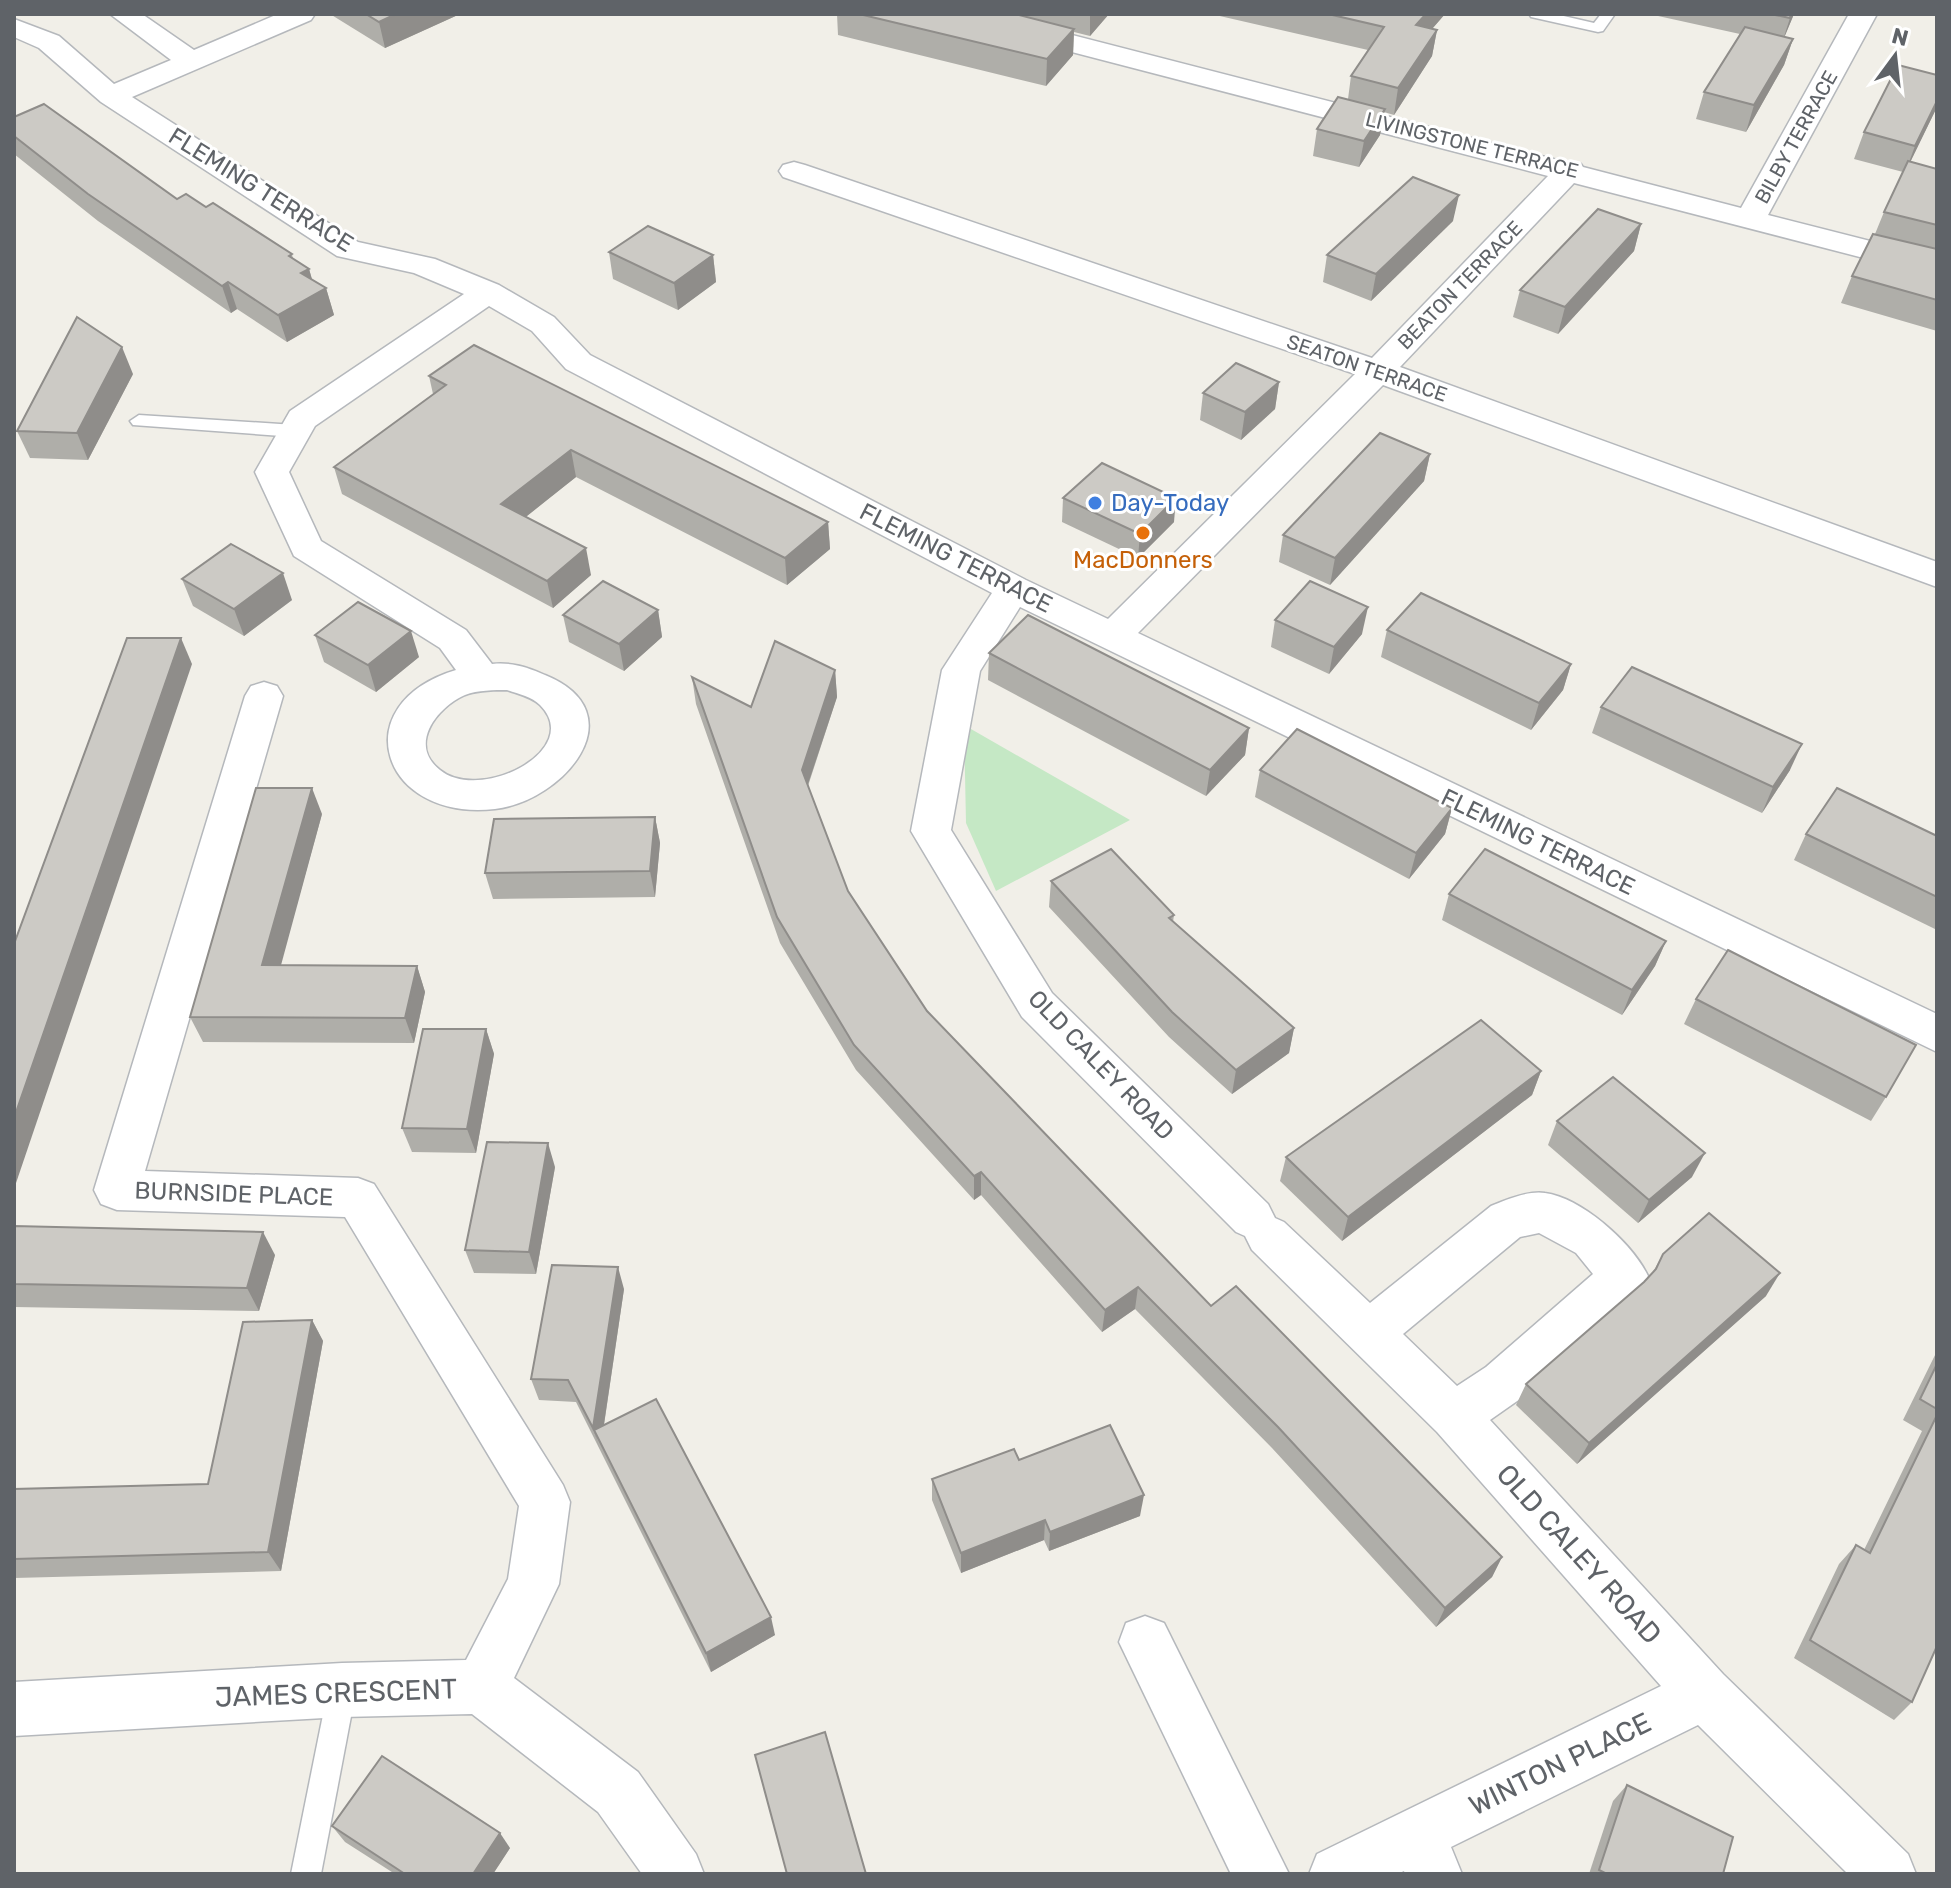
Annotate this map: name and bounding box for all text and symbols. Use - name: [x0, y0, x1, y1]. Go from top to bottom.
- north arrow: [1855, 16, 1935, 96]
- text: N: [1889, 22, 1911, 52]
- street label: BILBY TERRACE: [1750, 66, 1842, 208]
- street label: LIVINGSTONE TERRACE: [1363, 107, 1581, 183]
- street label: FLEMING TERRACE: [164, 122, 358, 258]
- street label: BEATON TERRACE: [1393, 216, 1527, 354]
- street label: SEATON TERRACE: [1284, 329, 1450, 407]
- place label: Day-Today: [1111, 489, 1229, 517]
- marker: Day-Today: [1086, 494, 1104, 512]
- street label: FLEMING TERRACE: [855, 497, 1057, 619]
- marker: MacDonners: [1134, 524, 1152, 542]
- place label: MacDonners: [1073, 546, 1213, 574]
- street label: FLEMING TERRACE: [1437, 783, 1639, 901]
- street label: OLD CALEY ROAD: [1022, 984, 1180, 1146]
- street label: BURNSIDE PLACE: [134, 1177, 334, 1211]
- street label: OLD CALEY ROAD: [1490, 1458, 1668, 1650]
- street label: JAMES CRESCENT: [214, 1672, 458, 1714]
- street label: WINTON PLACE: [1464, 1706, 1656, 1822]

